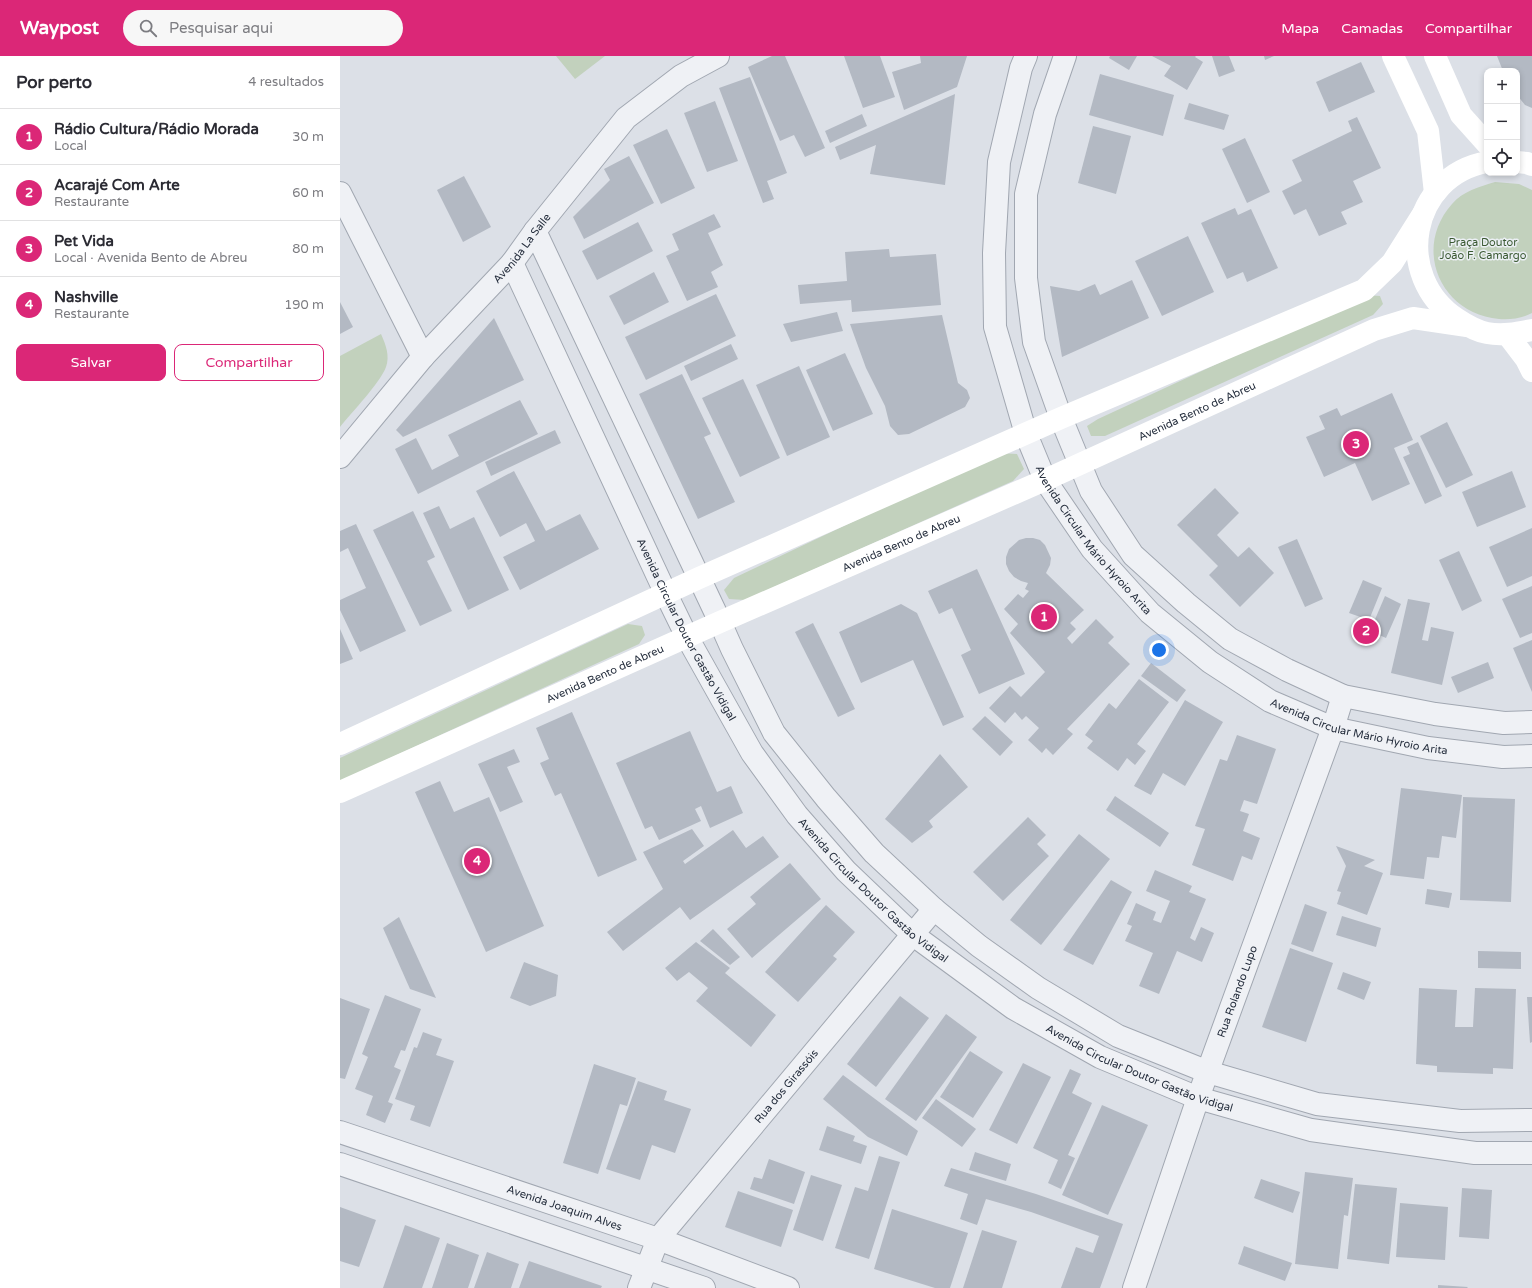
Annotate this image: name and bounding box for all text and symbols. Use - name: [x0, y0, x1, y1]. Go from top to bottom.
- search box: [123, 10, 403, 46]
- text: Waypost: [20, 17, 99, 39]
- icon: search: [137, 17, 159, 39]
- text: Pesquisar aqui: [169, 19, 273, 37]
- text: Mapa: [1281, 20, 1319, 37]
- text: Camadas: [1341, 20, 1403, 37]
- text: Compartilhar: [1425, 20, 1512, 37]
- map controls: [1484, 68, 1520, 176]
- button: +: [1484, 68, 1520, 104]
- text: Por perto: [16, 72, 92, 93]
- text: 4 resultados: [248, 74, 324, 90]
- button: −: [1484, 104, 1520, 140]
- text: Rádio Cultura/Rádio Morada: [54, 120, 259, 138]
- text: 1: [25, 129, 33, 145]
- text: 30 m: [292, 129, 324, 145]
- text: Local: [54, 138, 87, 154]
- button: locate: [1484, 140, 1520, 176]
- text: Acarajé Com Arte: [54, 176, 180, 194]
- text: 2: [25, 185, 33, 201]
- text: 60 m: [292, 185, 324, 201]
- text: Restaurante: [54, 194, 129, 210]
- street label: Avenida La Salle: [490, 211, 553, 286]
- text: Pet Vida: [54, 232, 114, 250]
- park label: Praça Doutor João F. Camargo: [1440, 236, 1527, 262]
- text: 3: [25, 241, 33, 257]
- text: 80 m: [292, 241, 324, 257]
- text: Local · Avenida Bento de Abreu: [54, 250, 247, 266]
- text: Nashville: [54, 288, 118, 306]
- text: 4: [25, 297, 33, 313]
- text: 190 m: [284, 297, 324, 313]
- text: Restaurante: [54, 306, 129, 322]
- button: Salvar: [16, 344, 166, 381]
- button: Compartilhar: [174, 344, 324, 381]
- street label: Avenida Bento de Abreu: [1136, 378, 1258, 443]
- pin: 3: [1343, 429, 1369, 459]
- street label: Avenida Circular Mário Hyroio Arita: [1033, 464, 1154, 617]
- street label: Avenida Bento de Abreu: [840, 511, 962, 574]
- street label: Avenida Circular Doutor Gastão Vidigal: [634, 536, 739, 723]
- pin: 1: [1031, 602, 1057, 632]
- pin: 2: [1353, 616, 1379, 646]
- your location: [1149, 640, 1169, 660]
- street label: Avenida Bento de Abreu: [544, 642, 666, 706]
- street label: Avenida Circular Mário Hyroio Arita: [1268, 695, 1449, 757]
- street label: Avenida Circular Doutor Gastão Vidigal: [796, 815, 951, 965]
- pin: 4: [464, 846, 490, 876]
- street label: Rua Rolando Lupo: [1214, 943, 1260, 1039]
- street label: Avenida Circular Doutor Gastão Vidigal: [1044, 1021, 1235, 1114]
- street label: Rua dos Girassóis: [751, 1046, 821, 1126]
- street label: Avenida Joaquim Alves: [505, 1182, 624, 1233]

